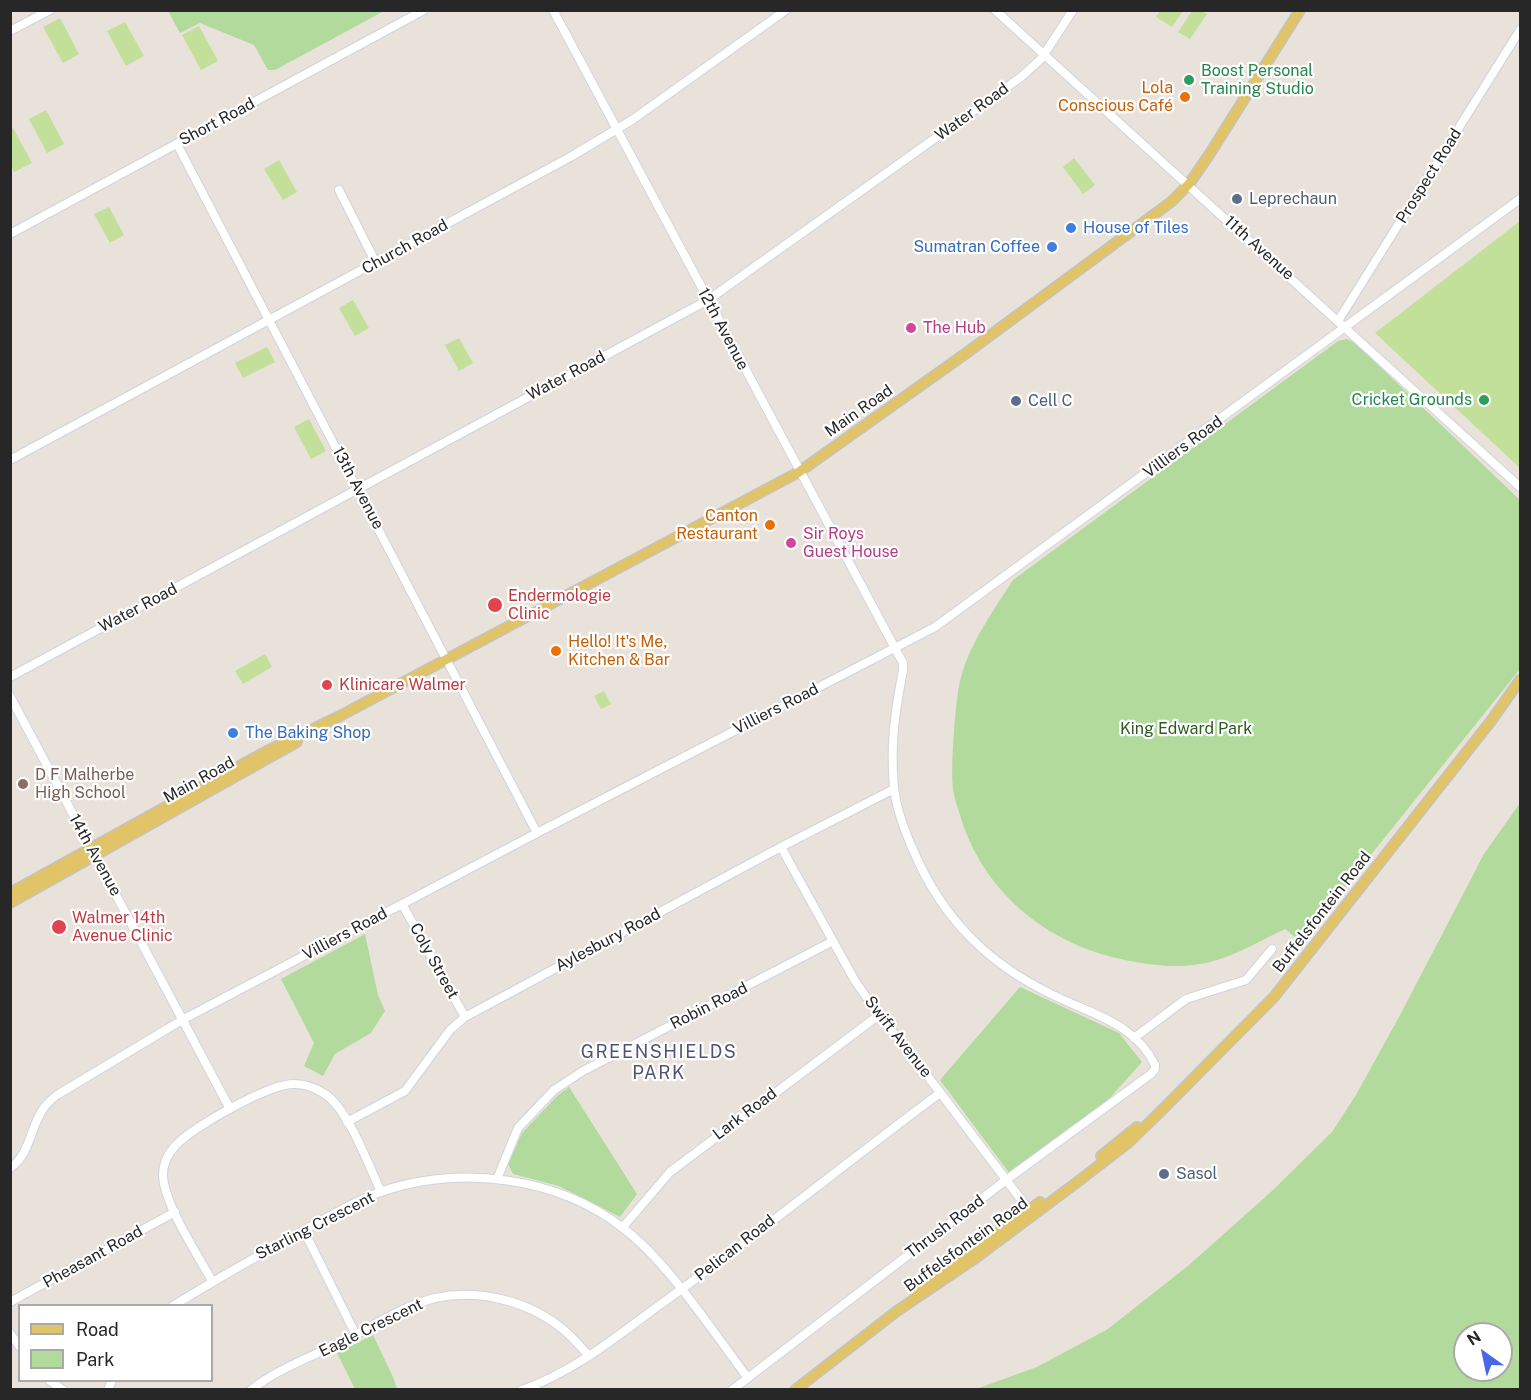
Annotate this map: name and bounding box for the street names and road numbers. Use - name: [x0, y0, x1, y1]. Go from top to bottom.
- street label: Water Road: [932, 79, 1012, 145]
- street label: Short Road: [176, 94, 258, 150]
- street label: Prospect Road: [1392, 125, 1466, 227]
- street label: 11th Avenue: [1220, 212, 1298, 284]
- street label: Church Road: [359, 215, 451, 279]
- street label: 12th Avenue: [693, 285, 753, 373]
- street label: Water Road: [523, 347, 609, 405]
- street label: Main Road: [822, 381, 896, 441]
- street label: Villiers Road: [1140, 412, 1226, 482]
- street label: 13th Avenue: [328, 443, 388, 533]
- street label: Water Road: [95, 579, 181, 637]
- street label: Villiers Road: [730, 679, 822, 739]
- street label: Main Road: [160, 753, 238, 807]
- street label: 14th Avenue: [65, 811, 125, 899]
- street label: Buffelsfontein Road: [1269, 848, 1375, 976]
- street label: Villiers Road: [299, 904, 391, 964]
- street label: Aylesbury Road: [552, 904, 664, 976]
- street label: Coly Street: [405, 920, 463, 1002]
- street label: Robin Road: [667, 978, 751, 1034]
- street label: Swift Avenue: [860, 992, 936, 1082]
- street label: Lark Road: [709, 1084, 781, 1144]
- street label: Starling Crescent: [252, 1188, 378, 1264]
- street label: Thrush Road: [902, 1191, 988, 1263]
- street label: Buffelsfontein Road: [900, 1194, 1032, 1296]
- street label: Pelican Road: [691, 1211, 779, 1285]
- street label: Pheasant Road: [40, 1222, 146, 1292]
- street label: Eagle Crescent: [316, 1295, 426, 1361]

